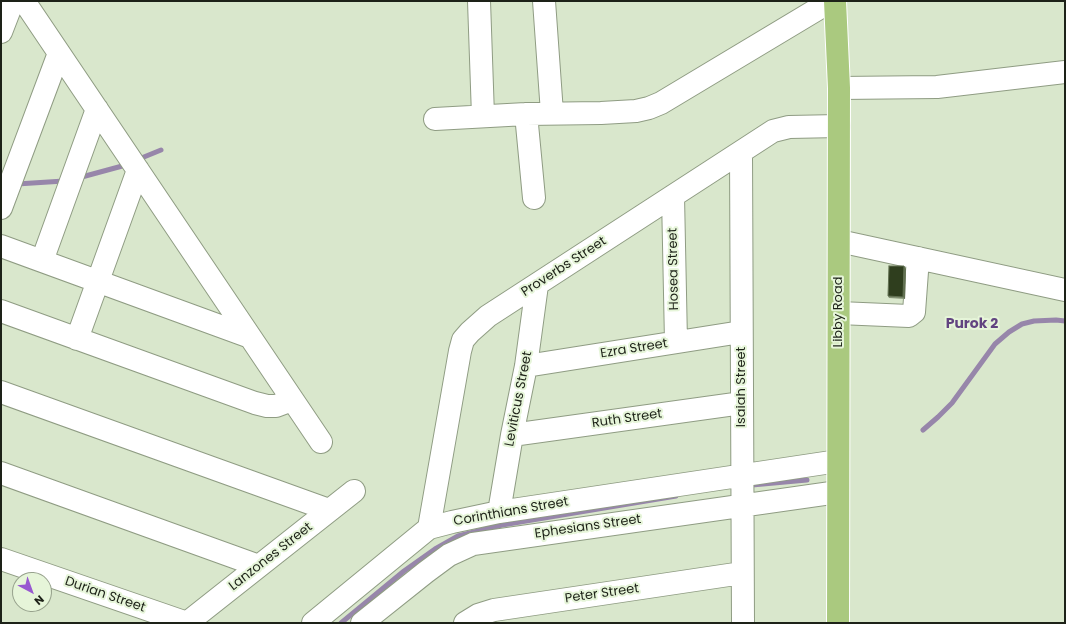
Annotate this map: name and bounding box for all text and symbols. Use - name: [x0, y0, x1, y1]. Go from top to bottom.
- street label: Hosea Street: [665, 228, 683, 310]
- street label: Proverbs Street: [519, 234, 609, 300]
- street label: Libby Road: [831, 277, 847, 347]
- district label: Purok 2: [946, 316, 998, 332]
- street label: Ezra Street: [599, 336, 669, 362]
- street label: Isaiah Street: [734, 347, 750, 427]
- street label: Leviticus Street: [502, 350, 536, 448]
- street label: Ruth Street: [591, 406, 663, 432]
- street label: Corinthians Street: [452, 494, 570, 530]
- street label: Ephesians Street: [534, 512, 642, 542]
- street label: Lanzones Street: [226, 520, 316, 594]
- north arrow: [12, 572, 52, 612]
- street label: Durian Street: [63, 574, 147, 616]
- street label: Peter Street: [564, 581, 640, 607]
- text: N: [31, 592, 48, 609]

